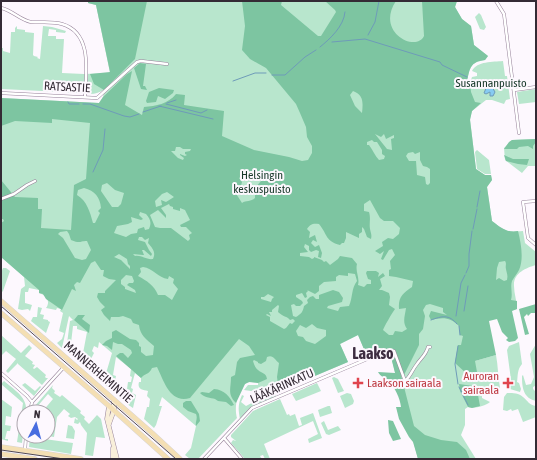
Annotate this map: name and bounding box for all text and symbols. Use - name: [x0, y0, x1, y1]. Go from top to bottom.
- park label: Susannanpuisto: [455, 76, 527, 90]
- street label: RATSASTIE: [44, 79, 90, 95]
- park label: Helsingin keskuspuisto: [233, 168, 291, 196]
- street label: MANNERHEIMINTIE: [61, 339, 135, 405]
- district label: Laakso: [352, 344, 394, 362]
- street label: LÄÄKÄRINKATU: [248, 366, 316, 406]
- place label: Auroran sairaala: [463, 369, 499, 397]
- place label: Laakson sairaala: [367, 376, 441, 390]
- marker: Laakson sairaala: [352, 377, 364, 389]
- marker: Auroran sairaala: [502, 377, 514, 389]
- north arrow: [16, 404, 56, 444]
- text: N: [33, 408, 41, 420]

